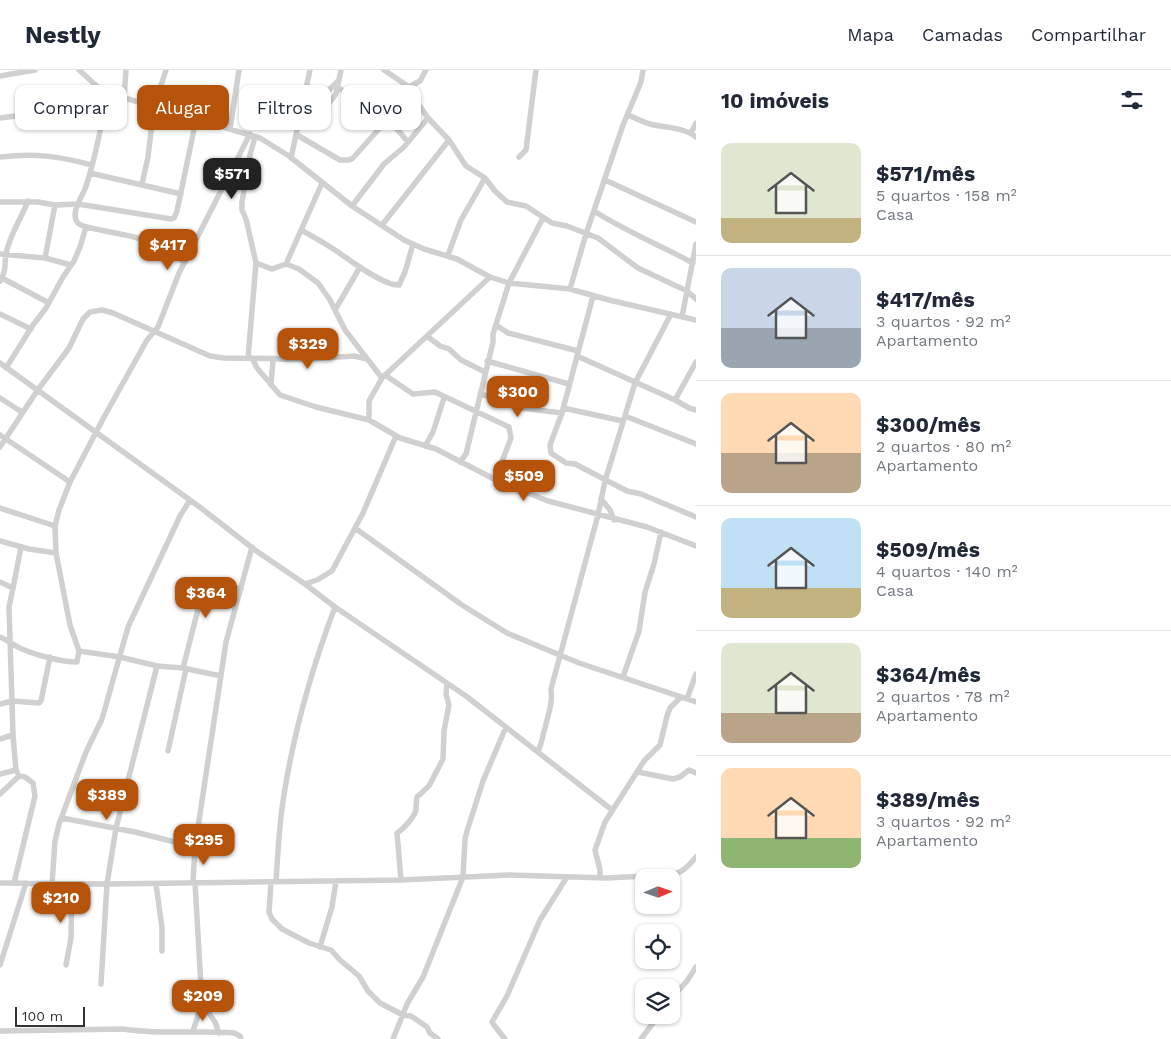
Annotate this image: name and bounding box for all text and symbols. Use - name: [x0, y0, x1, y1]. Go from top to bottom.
- text: Nestly: [25, 21, 101, 49]
- text: Mapa: [847, 24, 894, 45]
- text: Camadas: [922, 24, 1003, 45]
- text: Compartilhar: [1031, 24, 1146, 45]
- chip: Comprar: [15, 85, 127, 130]
- chip: Alugar: [137, 85, 229, 130]
- chip: Filtros: [239, 85, 331, 130]
- chip: Novo: [341, 85, 421, 130]
- icon: filters: [1118, 86, 1146, 114]
- text: 10 imóveis: [721, 88, 829, 113]
- pin: $571: [202, 158, 262, 200]
- text: $571/mês: [876, 161, 975, 186]
- icon: home: [761, 163, 821, 223]
- text: $571: [214, 164, 250, 183]
- text: 5 quartos · 158 m²: [876, 186, 1017, 205]
- text: Casa: [876, 205, 914, 224]
- pin: $417: [138, 228, 198, 271]
- text: $417: [150, 235, 186, 254]
- text: $417/mês: [876, 287, 975, 312]
- icon: home: [761, 288, 821, 348]
- text: 3 quartos · 92 m²: [876, 312, 1011, 331]
- pin: $329: [278, 328, 338, 370]
- text: Apartamento: [876, 331, 978, 350]
- text: $329: [288, 334, 328, 353]
- pin: $300: [488, 376, 548, 418]
- text: $300: [498, 382, 538, 401]
- text: $300/mês: [876, 412, 981, 437]
- icon: home: [761, 413, 821, 473]
- text: 2 quartos · 80 m²: [876, 437, 1011, 456]
- text: Apartamento: [876, 456, 978, 475]
- pin: $509: [494, 460, 554, 502]
- text: $509: [504, 466, 544, 485]
- text: $509/mês: [876, 537, 980, 562]
- icon: home: [761, 538, 821, 598]
- text: 4 quartos · 140 m²: [876, 562, 1018, 581]
- pin: $364: [176, 576, 236, 619]
- text: Casa: [876, 581, 914, 600]
- text: $364: [186, 583, 226, 602]
- text: $364/mês: [876, 662, 981, 687]
- icon: home: [761, 663, 821, 723]
- text: 2 quartos · 78 m²: [876, 687, 1009, 706]
- text: Apartamento: [876, 706, 978, 725]
- pin: $389: [77, 778, 137, 821]
- text: $389: [87, 785, 127, 804]
- text: $389/mês: [876, 787, 980, 812]
- icon: home: [761, 788, 821, 848]
- text: 3 quartos · 92 m²: [876, 812, 1011, 831]
- pin: $295: [174, 824, 234, 866]
- text: $295: [185, 830, 223, 849]
- text: Apartamento: [876, 831, 978, 850]
- north arrow: [635, 869, 680, 914]
- map controls: [635, 869, 680, 1024]
- pin: $210: [31, 882, 91, 924]
- text: $210: [43, 888, 80, 907]
- button: locate: [635, 924, 680, 969]
- button: layers: [635, 979, 680, 1024]
- pin: $209: [173, 980, 233, 1022]
- text: $209: [183, 986, 223, 1005]
- scale bar: [15, 1004, 85, 1027]
- text: 100 m: [22, 1008, 63, 1024]

